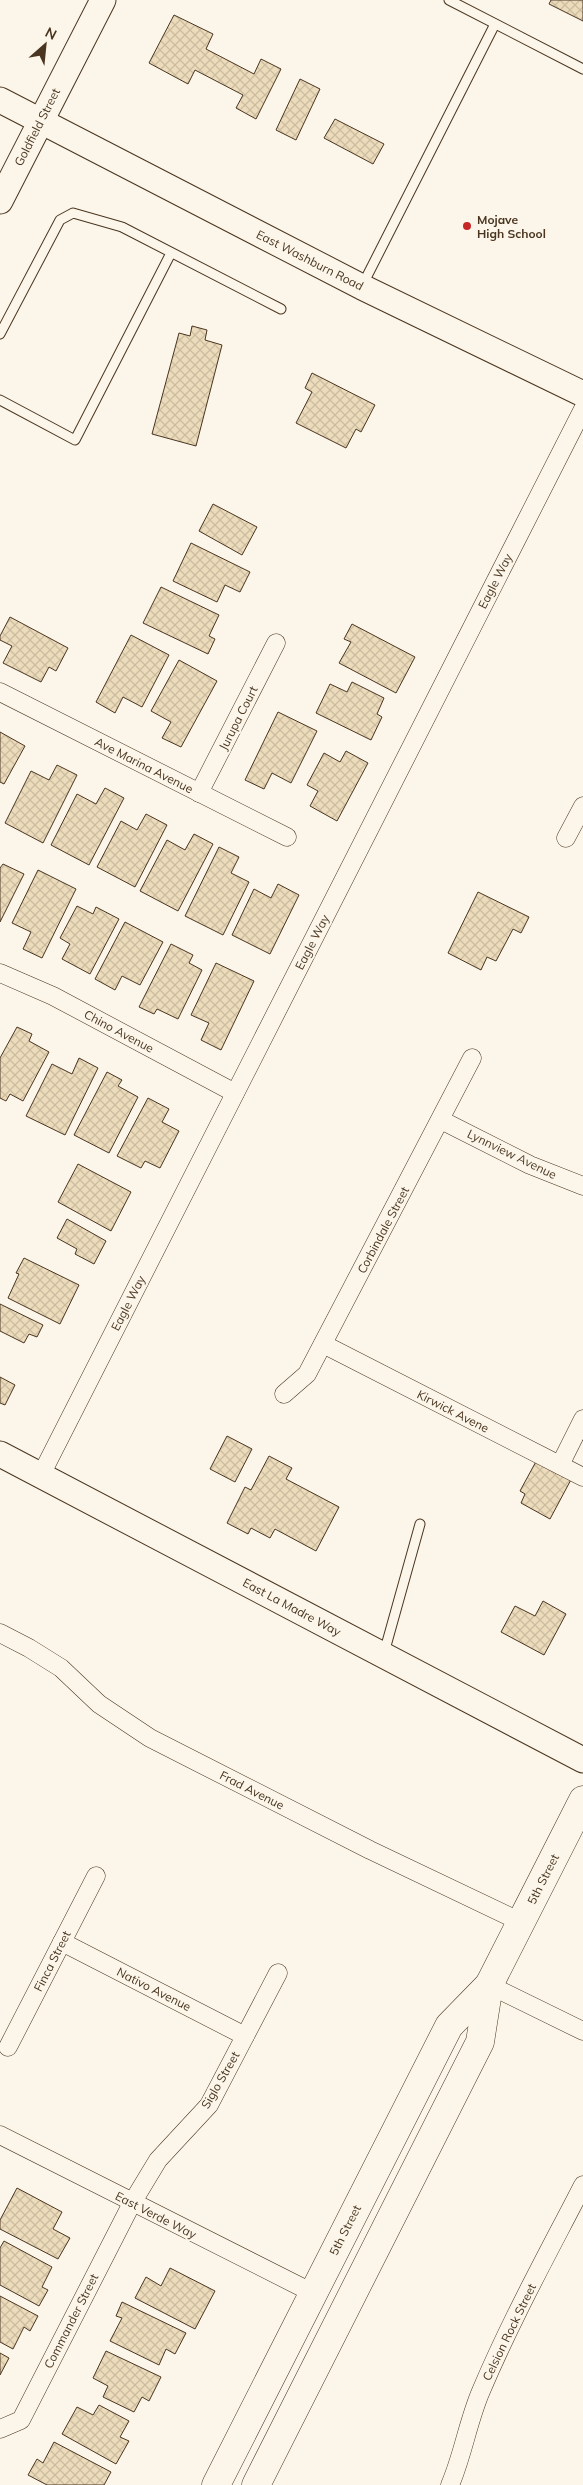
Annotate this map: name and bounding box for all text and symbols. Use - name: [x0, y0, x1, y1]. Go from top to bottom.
- north arrow: [20, 20, 70, 70]
- text: N: [42, 23, 60, 44]
- street label: Goldfield Street: [11, 86, 63, 168]
- place label: Mojave High School: [477, 212, 546, 241]
- marker: Mojave High School: [461, 220, 473, 232]
- street label: East Washburn Road: [254, 226, 366, 294]
- street label: Eagle Way: [475, 550, 516, 611]
- street label: Jurupa Court: [215, 683, 261, 753]
- street label: Ave Marina Avenue: [92, 734, 196, 796]
- street label: Eagle Way: [292, 911, 333, 972]
- street label: Chino Avenue: [82, 1006, 156, 1056]
- street label: Lynnview Avenue: [465, 1126, 559, 1182]
- street label: Corbindale Street: [354, 1184, 412, 1276]
- street label: Eagle Way: [108, 1272, 149, 1333]
- street label: Kirwick Avene: [415, 1386, 491, 1436]
- street label: East La Madre Way: [240, 1575, 344, 1640]
- street label: Frad Avenue: [217, 1767, 287, 1813]
- street label: 5th Street: [524, 1851, 562, 1907]
- street label: Finca Street: [30, 1928, 74, 1994]
- street label: Nativo Avenue: [114, 1964, 194, 2014]
- street label: Siglo Street: [198, 2049, 242, 2111]
- street label: East Verde Way: [113, 2188, 200, 2242]
- street label: 5th Street: [326, 2202, 364, 2258]
- street label: Commander Street: [41, 2271, 101, 2371]
- street label: Celsion Rock Street: [479, 2281, 539, 2383]

